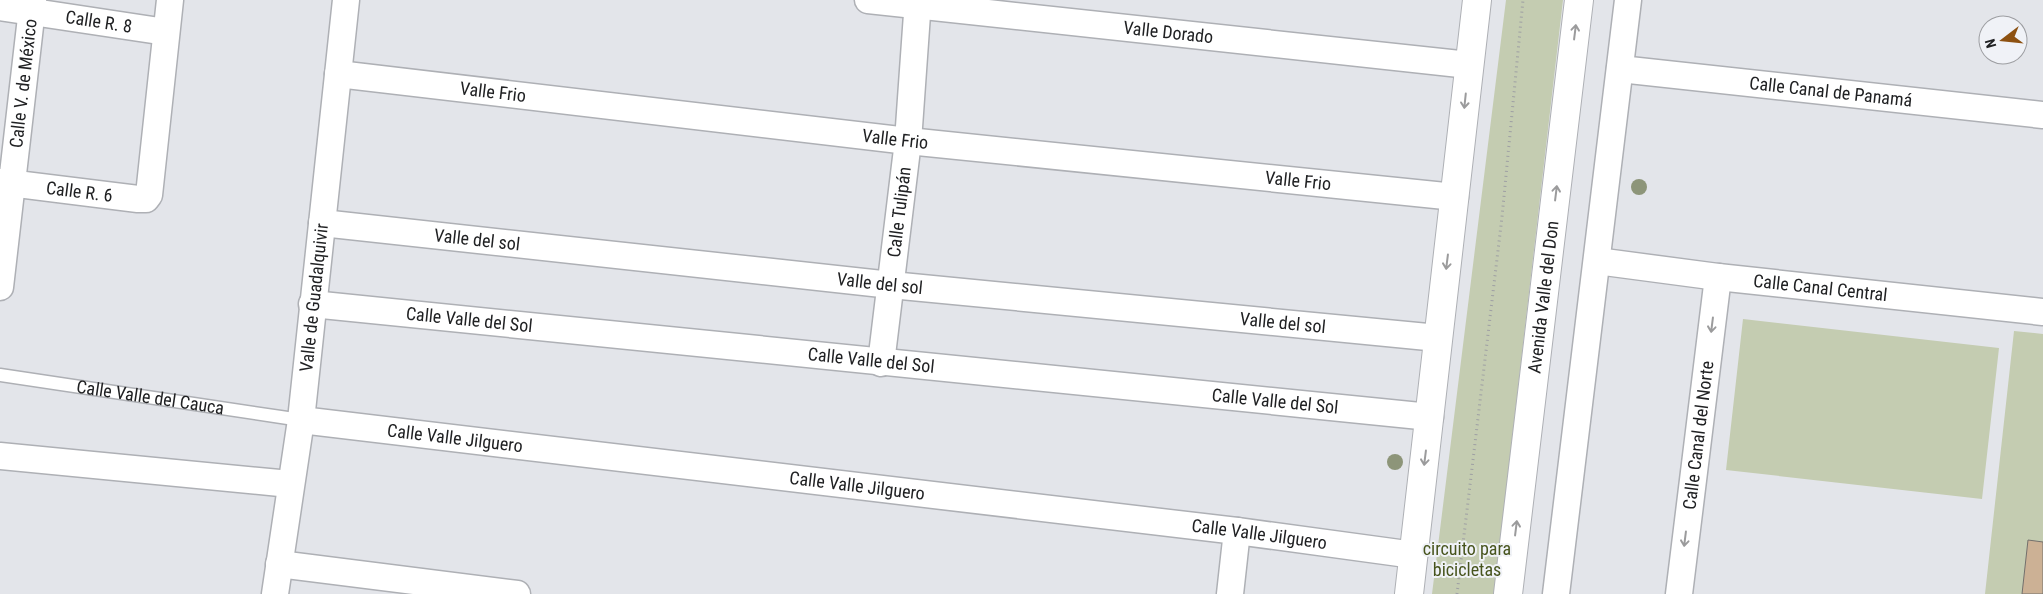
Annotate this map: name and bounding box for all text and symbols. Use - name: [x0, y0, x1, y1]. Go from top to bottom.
- street label: Calle R. 8: [64, 6, 134, 37]
- north arrow: [1978, 15, 2028, 65]
- street label: Valle Dorado: [1122, 17, 1214, 47]
- street label: Calle V. de México: [5, 18, 41, 149]
- one-way arrow: [1570, 24, 1580, 40]
- text: N: [1982, 37, 1999, 50]
- street label: Calle Canal de Panamá: [1748, 72, 1913, 111]
- street label: Valle Frio: [459, 77, 527, 106]
- one-way arrow: [1460, 92, 1470, 108]
- street label: Valle Frio: [861, 125, 929, 153]
- street label: Calle Tulipán: [883, 166, 915, 259]
- street label: Valle Frio: [1264, 167, 1332, 194]
- street label: Calle R. 6: [45, 177, 114, 206]
- one-way arrow: [1551, 185, 1561, 201]
- street label: Avenida Valle del Don: [1523, 220, 1563, 374]
- street label: Valle de Guadalquivir: [295, 222, 332, 373]
- street label: Valle del sol: [433, 224, 521, 255]
- one-way arrow: [1442, 254, 1452, 270]
- street label: Valle del sol: [836, 268, 924, 298]
- street label: Calle Canal Central: [1752, 270, 1889, 305]
- street label: Calle Valle del Sol: [405, 303, 534, 336]
- street label: Valle del sol: [1239, 308, 1327, 337]
- one-way arrow: [1707, 317, 1717, 333]
- street label: Calle Valle del Sol: [807, 343, 935, 377]
- street label: Calle Canal del Norte: [1678, 360, 1718, 511]
- street label: Calle Valle del Cauca: [75, 376, 226, 418]
- street label: Calle Valle del Sol: [1211, 384, 1339, 418]
- street label: Calle Valle Jilguero: [386, 419, 524, 456]
- one-way arrow: [1420, 450, 1430, 466]
- street label: Calle Valle Jilguero: [788, 467, 926, 504]
- street label: Calle Valle Jilguero: [1190, 515, 1328, 553]
- one-way arrow: [1511, 521, 1521, 537]
- one-way arrow: [1680, 530, 1690, 546]
- park label: circuito para bicicletas: [1423, 538, 1511, 580]

